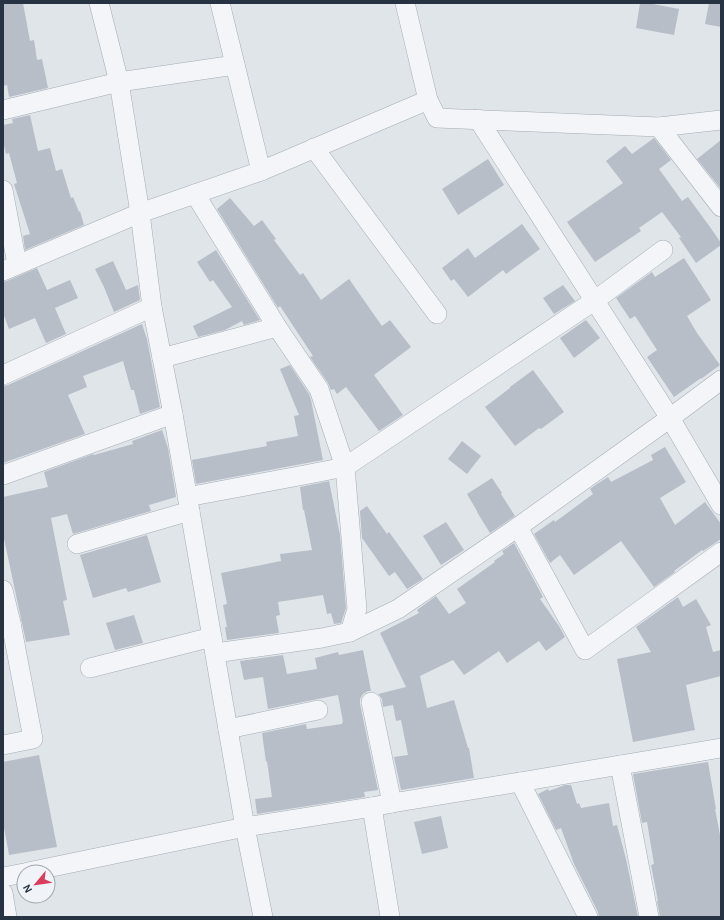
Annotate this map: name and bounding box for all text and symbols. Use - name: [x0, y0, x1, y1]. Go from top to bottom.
- north arrow: [16, 864, 56, 904]
- text: N: [21, 883, 34, 895]

